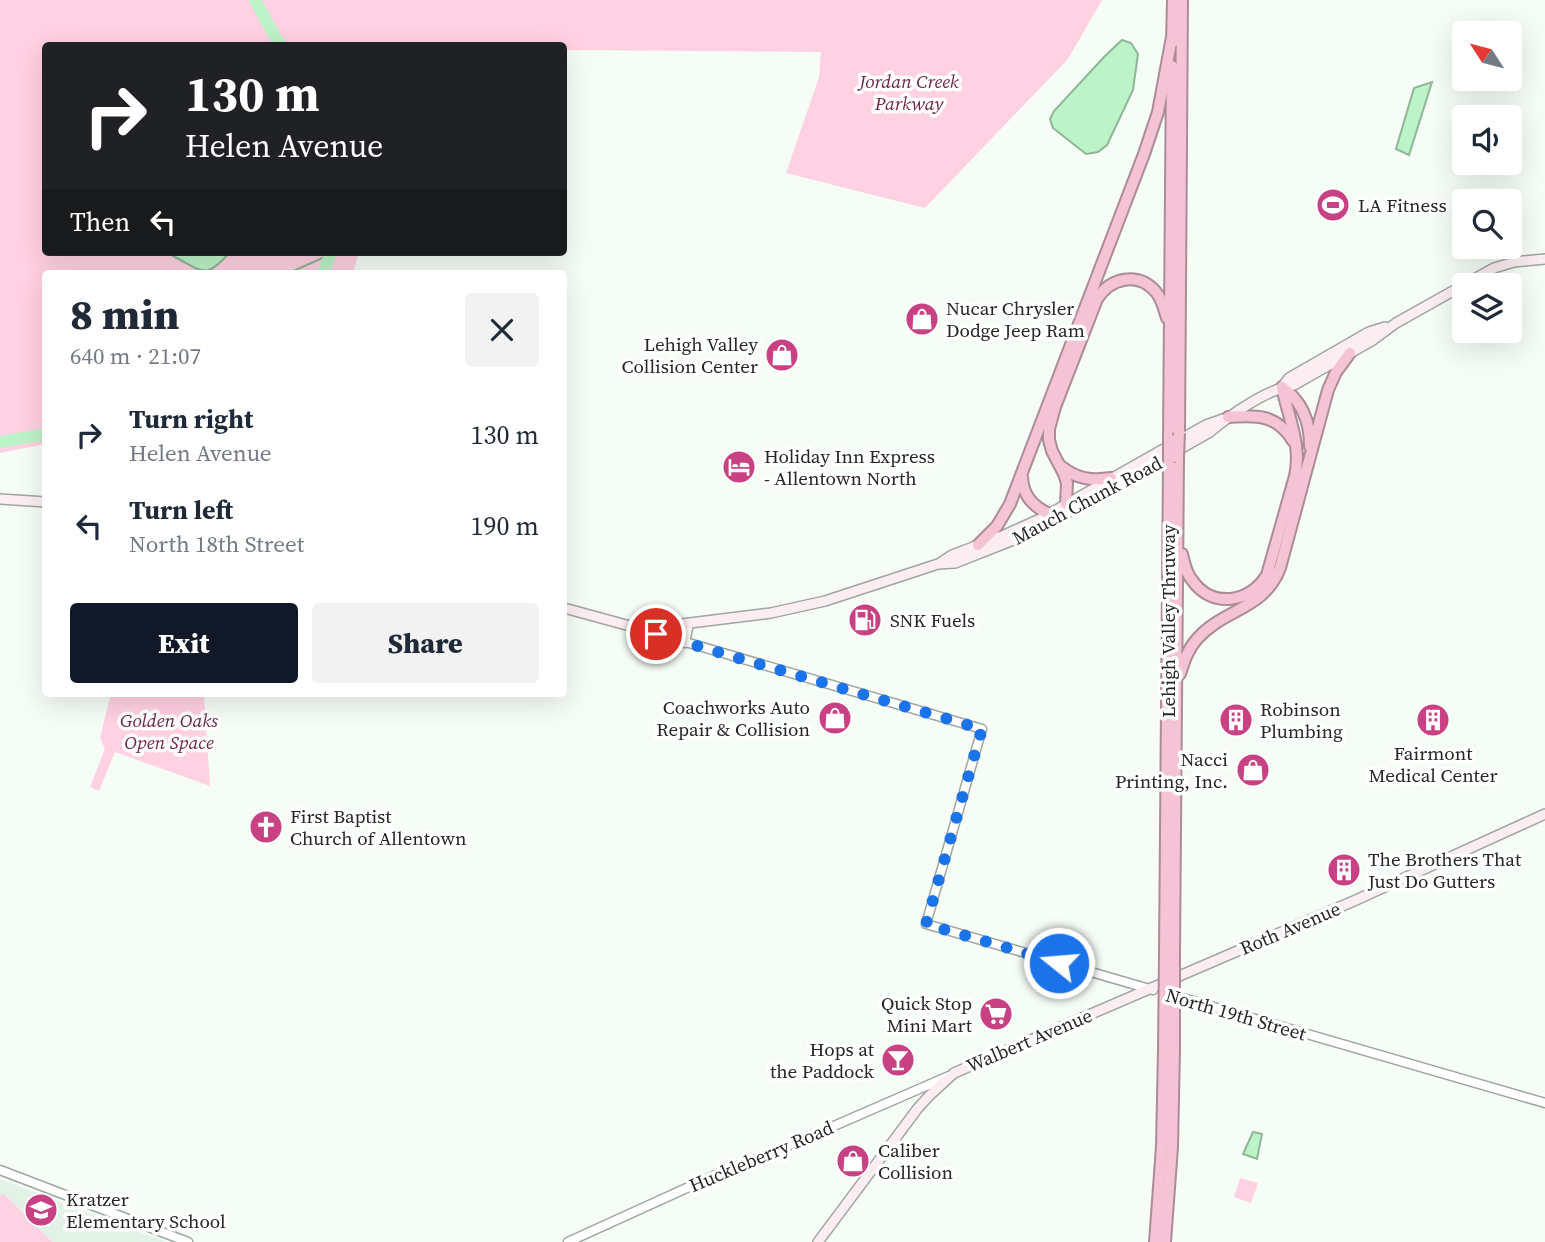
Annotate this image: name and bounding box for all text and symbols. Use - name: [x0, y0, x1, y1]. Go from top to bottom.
- north arrow: [1452, 21, 1522, 91]
- map controls: [1452, 21, 1522, 343]
- text: 130 m: [185, 60, 320, 127]
- park label: Jordan Creek Parkway: [856, 68, 959, 116]
- icon: right: [70, 70, 161, 161]
- button: sound: [1452, 105, 1522, 175]
- text: Helen Avenue: [185, 124, 383, 168]
- sports icon: LA Fitness: [1314, 186, 1352, 224]
- button: search: [1452, 189, 1522, 259]
- place label: LA Fitness: [1358, 192, 1447, 218]
- icon: left: [144, 203, 182, 241]
- text: Then: [70, 204, 130, 240]
- button: layers: [1452, 273, 1522, 343]
- text: 8 min: [70, 285, 180, 343]
- button: close: [465, 293, 539, 367]
- place label: Nucar Chrysler Dodge Jeep Ram: [946, 295, 1085, 343]
- shop icon: Nucar Chrysler Dodge Jeep Ram: [903, 300, 941, 338]
- place label: Lehigh Valley Collision Center: [622, 331, 758, 379]
- shop icon: Lehigh Valley Collision Center: [763, 336, 801, 374]
- text: 640 m · 21:07: [70, 340, 201, 372]
- text: Turn right: [129, 401, 253, 437]
- icon: right: [70, 416, 108, 454]
- text: 130 m: [471, 417, 539, 453]
- text: Helen Avenue: [129, 437, 272, 469]
- place label: Holiday Inn Express - Allentown North: [764, 443, 935, 491]
- hotel icon: Holiday Inn Express - Allentown North: [720, 448, 758, 486]
- street label: Mauch Chunk Road: [1008, 449, 1167, 550]
- text: Turn left: [129, 492, 233, 528]
- icon: left: [70, 507, 108, 545]
- text: 190 m: [471, 508, 539, 544]
- street label: Lehigh Valley Thruway: [1155, 524, 1181, 718]
- text: North 18th Street: [129, 528, 304, 560]
- fuel station icon: SNK Fuels: [846, 601, 884, 639]
- button: Exit: [70, 603, 298, 683]
- button: Share: [312, 603, 539, 683]
- pin: [626, 604, 686, 664]
- place label: SNK Fuels: [890, 607, 975, 633]
- icon: arrive: [637, 615, 675, 653]
- place label: Coachworks Auto Repair & Collision: [656, 694, 810, 742]
- place label: Robinson Plumbing: [1260, 696, 1343, 744]
- shop icon: Coachworks Auto Repair & Collision: [816, 699, 854, 737]
- building icon: Robinson Plumbing: [1217, 701, 1255, 739]
- building icon: Fairmont Medical Center: [1414, 701, 1452, 739]
- park label: Golden Oaks Open Space: [120, 707, 218, 755]
- place label: Fairmont Medical Center: [1369, 740, 1497, 788]
- place label: Nacci Printing, Inc.: [1115, 746, 1228, 794]
- shop icon: Nacci Printing, Inc.: [1234, 751, 1272, 789]
- place label: First Baptist Church of Allentown: [290, 803, 466, 851]
- church icon: First Baptist Church of Allentown: [247, 808, 285, 846]
- place label: The Brothers That Just Do Gutters: [1367, 846, 1522, 894]
- building icon: The Brothers That Just Do Gutters: [1325, 851, 1363, 889]
- street label: Roth Avenue: [1236, 895, 1344, 961]
- position arrow: [1022, 926, 1096, 1000]
- street label: North 19th Street: [1163, 982, 1310, 1047]
- place label: Quick Stop Mini Mart: [881, 990, 973, 1038]
- supermarket icon: Quick Stop Mini Mart: [977, 995, 1015, 1033]
- street label: Walbert Avenue: [962, 1002, 1096, 1078]
- place label: Hops at the Paddock: [770, 1036, 875, 1084]
- bar icon: Hops at the Paddock: [879, 1041, 917, 1079]
- street label: Huckleberry Road: [685, 1114, 837, 1198]
- place label: Caliber Collision: [878, 1137, 953, 1185]
- shop icon: Caliber Collision: [834, 1142, 872, 1180]
- place label: Kratzer Elementary School: [66, 1186, 226, 1234]
- school or university icon: Kratzer Elementary School: [22, 1191, 60, 1229]

